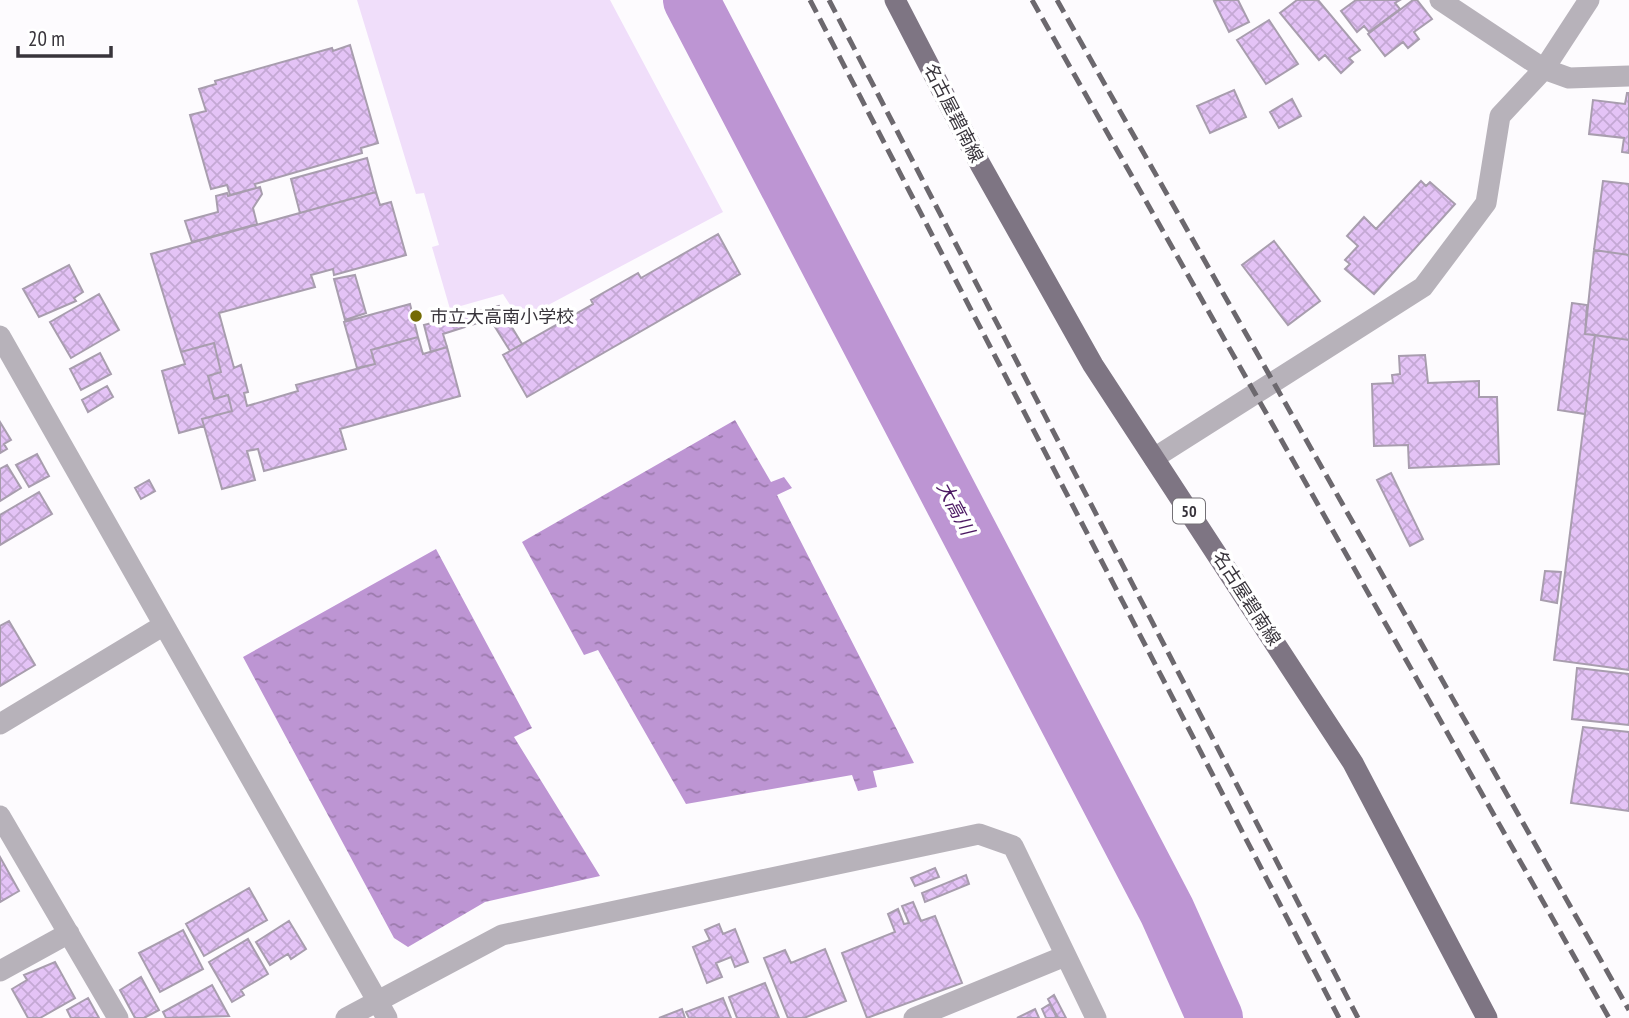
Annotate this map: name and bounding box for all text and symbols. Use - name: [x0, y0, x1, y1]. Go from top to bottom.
- scale bar: [18, 14, 110, 58]
- text: 20 m: [28, 25, 65, 52]
- street label: 名古屋碧南線: [919, 60, 989, 166]
- place label: 市立大高南小学校: [430, 305, 574, 328]
- marker: 市立大高南小学校: [408, 308, 424, 324]
- water label: 大高川: [932, 477, 981, 541]
- road number: 50: [1173, 498, 1205, 524]
- street label: 名古屋碧南線: [1208, 546, 1286, 650]

